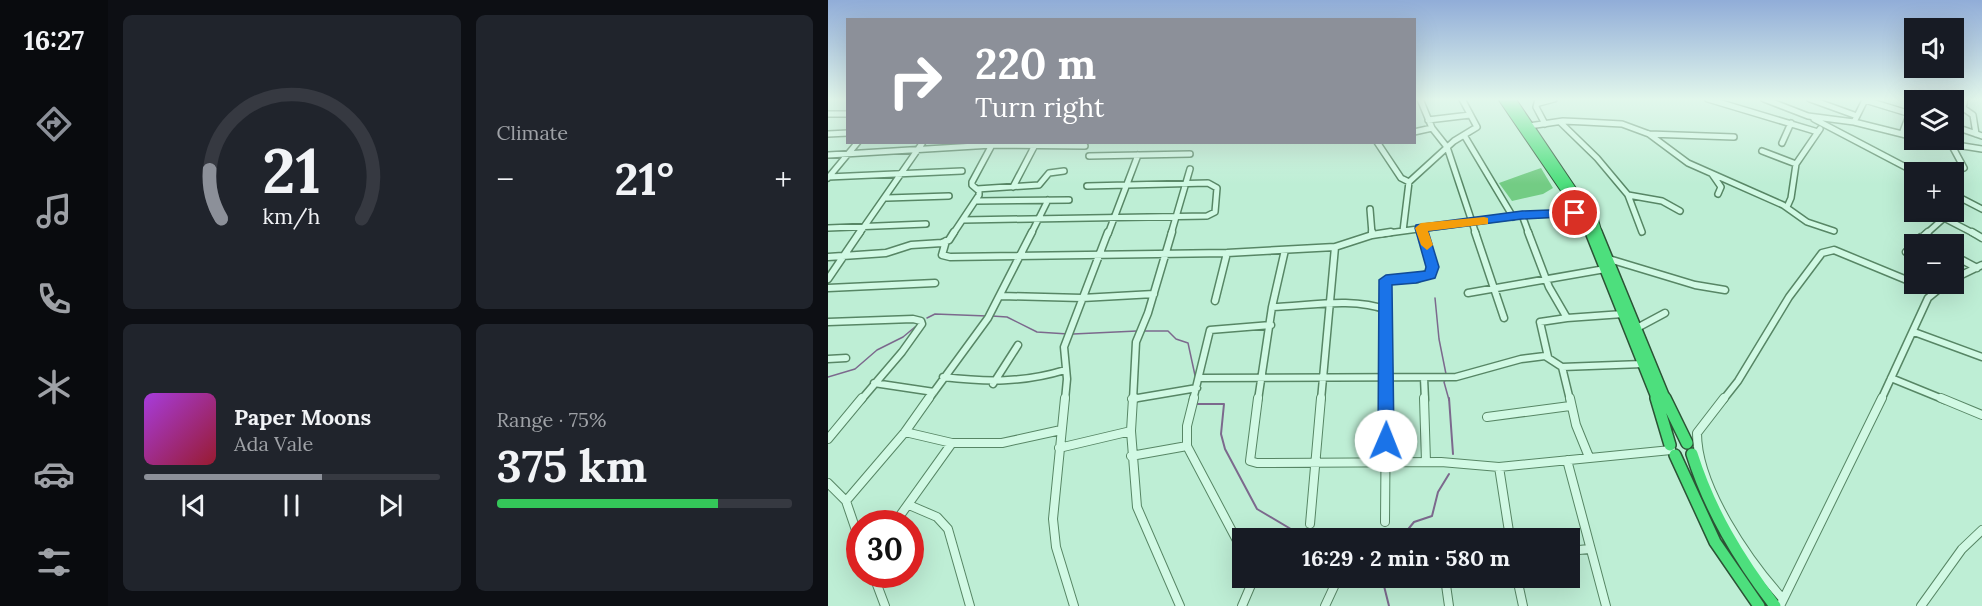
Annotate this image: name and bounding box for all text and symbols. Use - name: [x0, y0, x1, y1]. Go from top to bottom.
- map controls: [1904, 18, 1964, 294]
- button: sound: [1904, 18, 1964, 78]
- text: 16:27: [24, 23, 84, 57]
- text: 220 m: [975, 37, 1096, 91]
- icon: right: [876, 42, 954, 120]
- text: Turn right: [975, 90, 1104, 124]
- button: layers: [1904, 90, 1964, 150]
- icon: directions: [33, 103, 75, 145]
- text: Climate: [497, 120, 568, 145]
- text: 21: [262, 130, 321, 210]
- text: 21°: [615, 150, 674, 207]
- text: −: [497, 158, 514, 200]
- text: +: [774, 158, 792, 200]
- button: +: [1904, 162, 1964, 222]
- pin: [1549, 187, 1600, 238]
- icon: music: [33, 190, 75, 232]
- icon: arrive: [1558, 196, 1591, 229]
- text: km/h: [263, 202, 321, 230]
- button: −: [1904, 234, 1964, 294]
- icon: phone: [33, 278, 75, 320]
- icon: climate: [33, 366, 75, 408]
- text: Paper Moons: [234, 403, 371, 431]
- text: Range · 75%: [497, 407, 606, 432]
- position arrow: [1354, 409, 1418, 473]
- text: Ada Vale: [234, 431, 313, 456]
- text: 375 km: [497, 437, 647, 494]
- icon: car: [33, 453, 75, 495]
- icon: previous: [177, 489, 210, 522]
- icon: pause: [275, 489, 308, 522]
- icon: next: [374, 489, 407, 522]
- speed limit sign: 30: [846, 510, 924, 588]
- icon: filters: [33, 541, 75, 583]
- text: 16:29 · 2 min · 580 m: [1302, 544, 1510, 572]

